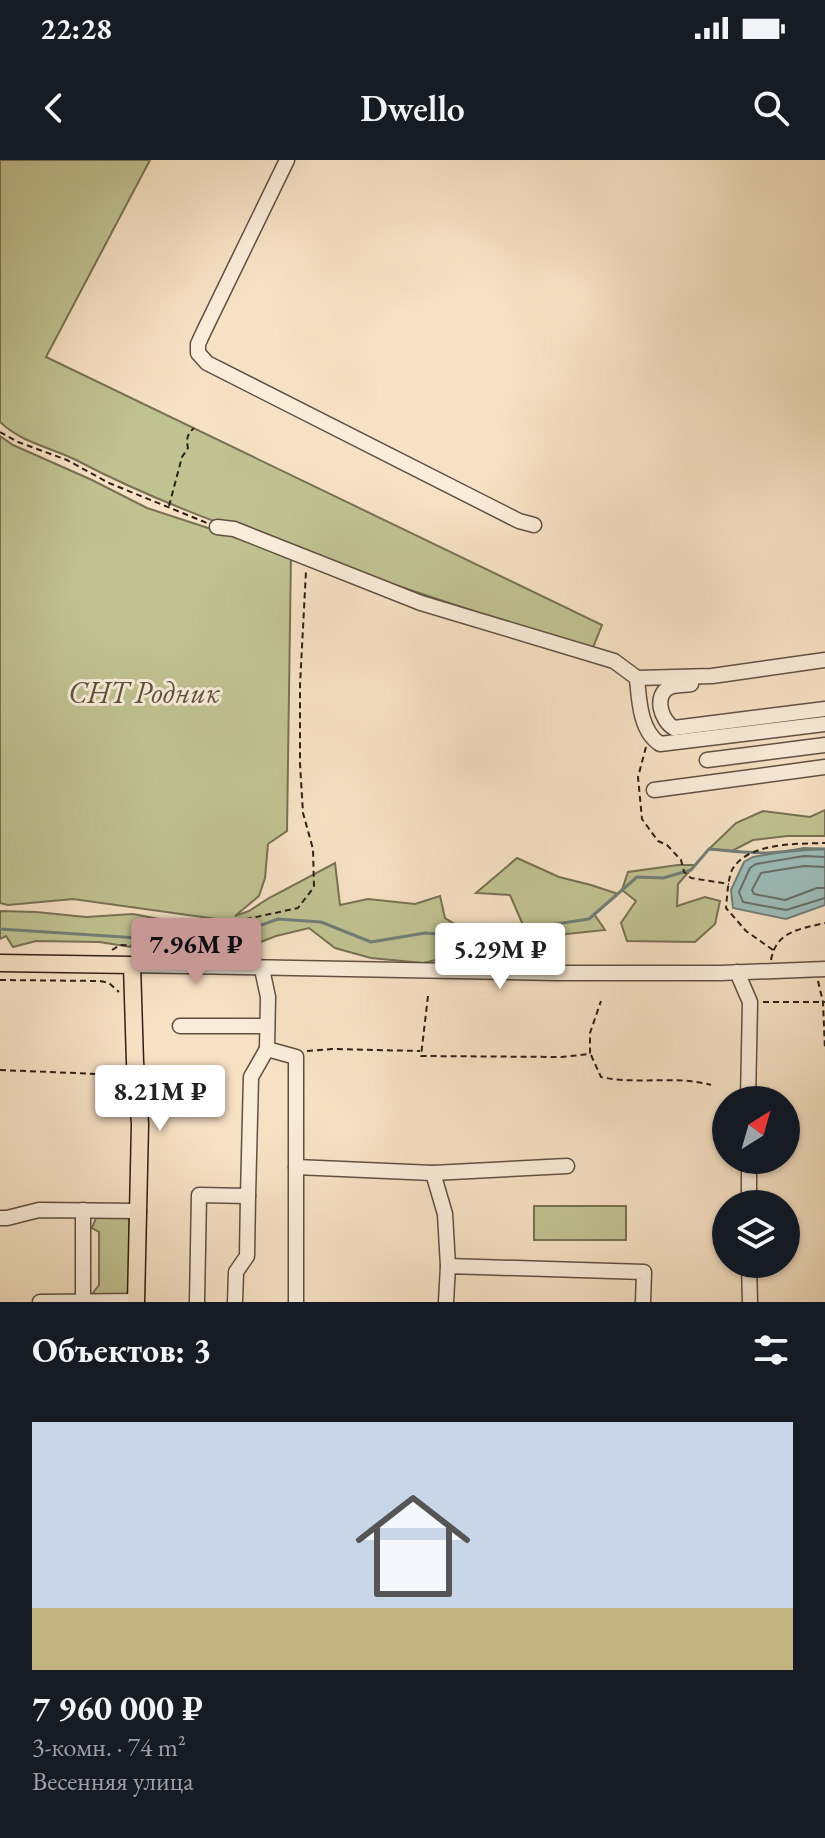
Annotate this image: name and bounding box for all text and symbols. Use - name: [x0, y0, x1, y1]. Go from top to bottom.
- text: 22:28: [40, 9, 112, 48]
- text: Dwello: [360, 85, 465, 132]
- icon: back: [32, 86, 76, 130]
- icon: search: [749, 86, 793, 130]
- park label: СНТ Родник: [68, 673, 220, 712]
- pin: 7.96M ₽: [122, 918, 270, 986]
- pin: 5.29M ₽: [426, 923, 574, 991]
- text: 7.96M ₽: [149, 927, 243, 961]
- text: 5.29M ₽: [453, 932, 547, 966]
- pin: 8.21M ₽: [86, 1065, 234, 1133]
- text: 8.21M ₽: [113, 1074, 207, 1108]
- north arrow: [712, 1086, 800, 1174]
- map controls: [712, 1086, 800, 1278]
- button: layers: [712, 1190, 800, 1278]
- text: Объектов: 3: [32, 1328, 211, 1372]
- icon: filters: [749, 1328, 793, 1372]
- icon: home: [341, 1474, 485, 1618]
- text: 7 960 000 ₽: [32, 1686, 203, 1730]
- text: 3-комн. · 74 m²: [32, 1730, 186, 1764]
- text: Весенняя улица: [32, 1764, 194, 1798]

